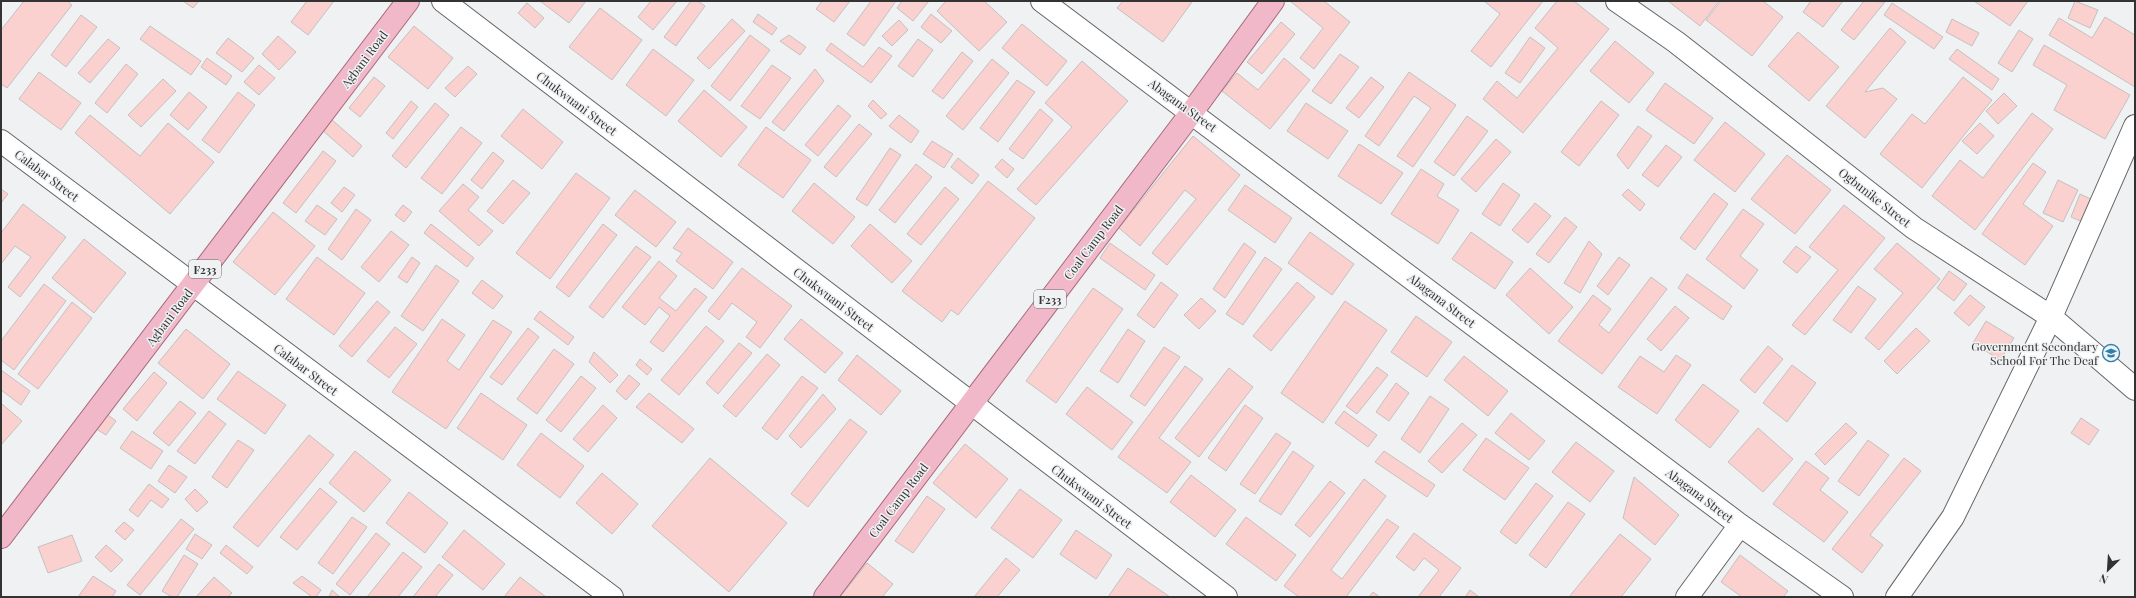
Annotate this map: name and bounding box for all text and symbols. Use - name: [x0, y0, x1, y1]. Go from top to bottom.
- street label: Agbani Road: [337, 27, 391, 92]
- street label: Chukwuani Street: [533, 67, 621, 139]
- street label: Abagana Street: [1145, 74, 1221, 136]
- street label: Calabar Street: [12, 146, 83, 205]
- street label: Ogbunike Street: [1836, 164, 1915, 231]
- street label: Coal Camp Road: [1060, 201, 1126, 283]
- road number: F233: [189, 260, 221, 278]
- street label: Chukwuani Street: [790, 263, 878, 335]
- street label: Abagana Street: [1404, 269, 1480, 331]
- street label: Agbani Road: [142, 285, 196, 350]
- road number: F233: [1034, 290, 1066, 308]
- place label: Government Secondary School For The Deaf: [1971, 338, 2099, 368]
- street label: Calabar Street: [271, 340, 342, 399]
- school or university icon: Government Secondary School For The Deaf: [2101, 343, 2121, 363]
- street label: Coal Camp Road: [865, 459, 931, 541]
- street label: Chukwuani Street: [1048, 460, 1136, 532]
- street label: Abagana Street: [1662, 464, 1738, 526]
- north arrow: [2088, 550, 2128, 590]
- text: N: [2097, 571, 2110, 588]

